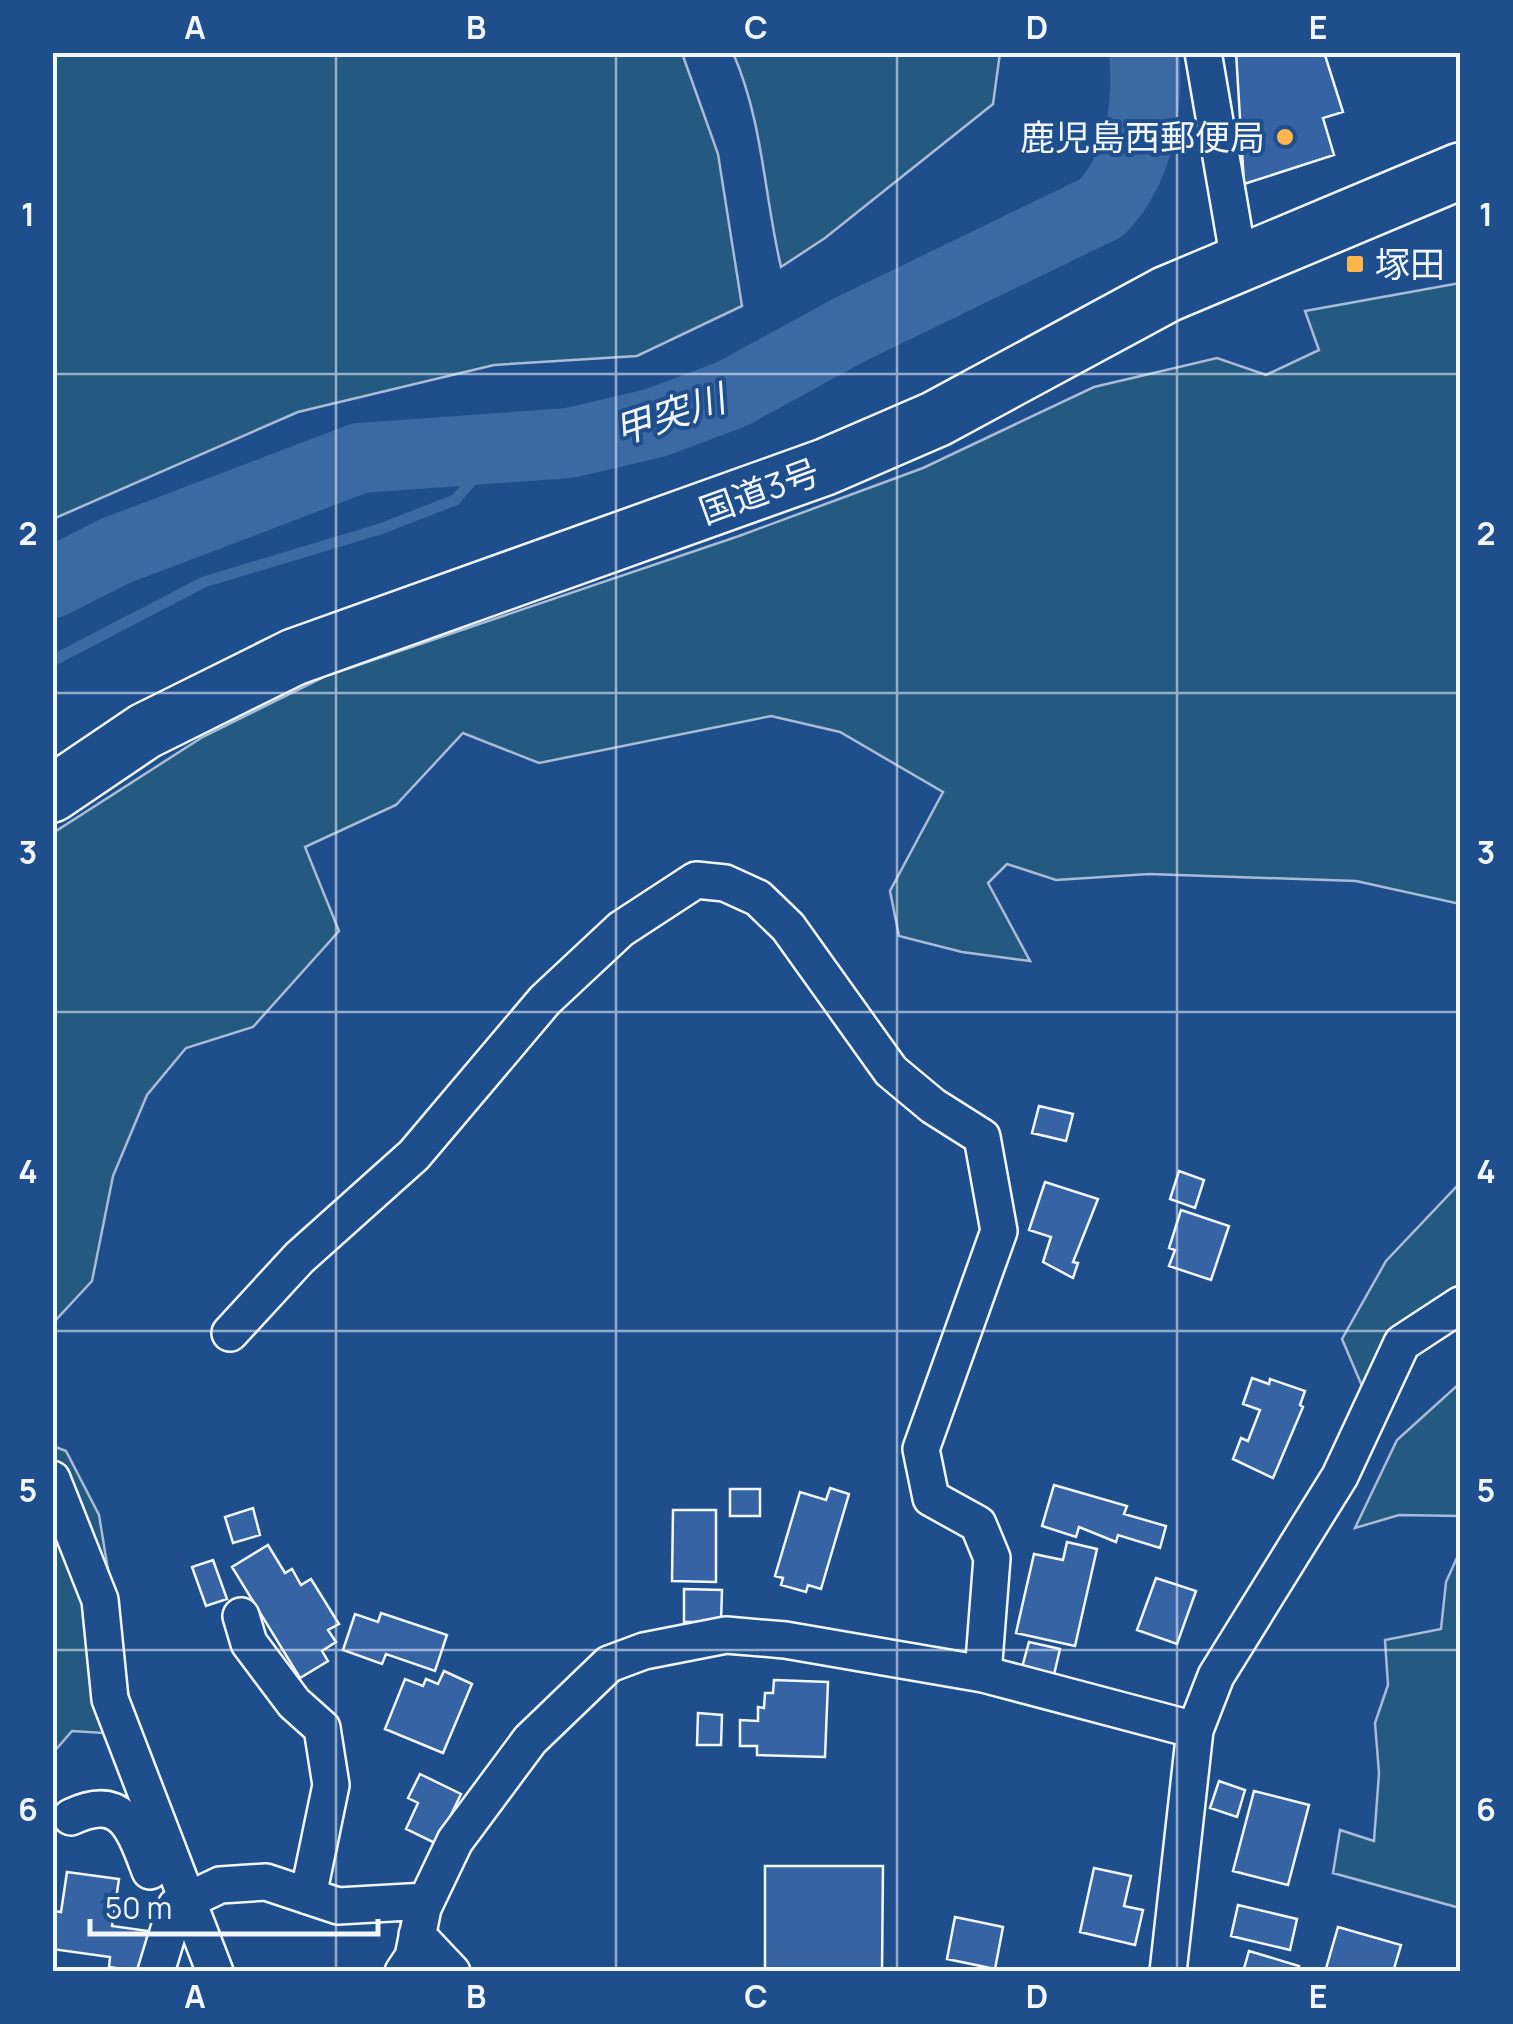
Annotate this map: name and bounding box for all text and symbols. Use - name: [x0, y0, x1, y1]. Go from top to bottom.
- text: A: [184, 5, 206, 49]
- text: B: [466, 5, 486, 49]
- text: C: [744, 5, 768, 49]
- text: D: [1026, 5, 1048, 49]
- text: E: [1309, 5, 1327, 49]
- place label: 鹿児島西郵便局: [1020, 113, 1265, 161]
- marker: 鹿児島西郵便局: [1274, 126, 1296, 148]
- text: 1: [21, 192, 35, 236]
- text: 1: [1479, 192, 1493, 236]
- place label: 塚田: [1375, 240, 1445, 288]
- marker: 塚田: [1344, 253, 1366, 275]
- water label: 甲突川: [607, 369, 735, 455]
- street label: 国道3号: [692, 447, 826, 535]
- text: 2: [18, 511, 38, 555]
- text: 2: [1476, 511, 1496, 555]
- text: 3: [19, 830, 37, 874]
- text: 3: [1477, 830, 1495, 874]
- text: 4: [18, 1149, 38, 1193]
- text: 4: [1476, 1149, 1496, 1193]
- text: 5: [19, 1468, 37, 1512]
- text: 5: [1477, 1468, 1495, 1512]
- text: 6: [18, 1787, 38, 1831]
- text: 6: [1476, 1787, 1496, 1831]
- scale bar: [90, 1874, 378, 1936]
- text: 50 m: [105, 1887, 172, 1928]
- text: A: [184, 1974, 206, 2018]
- text: B: [466, 1974, 486, 2018]
- text: C: [744, 1974, 768, 2018]
- text: D: [1026, 1974, 1048, 2018]
- text: E: [1309, 1974, 1327, 2018]

